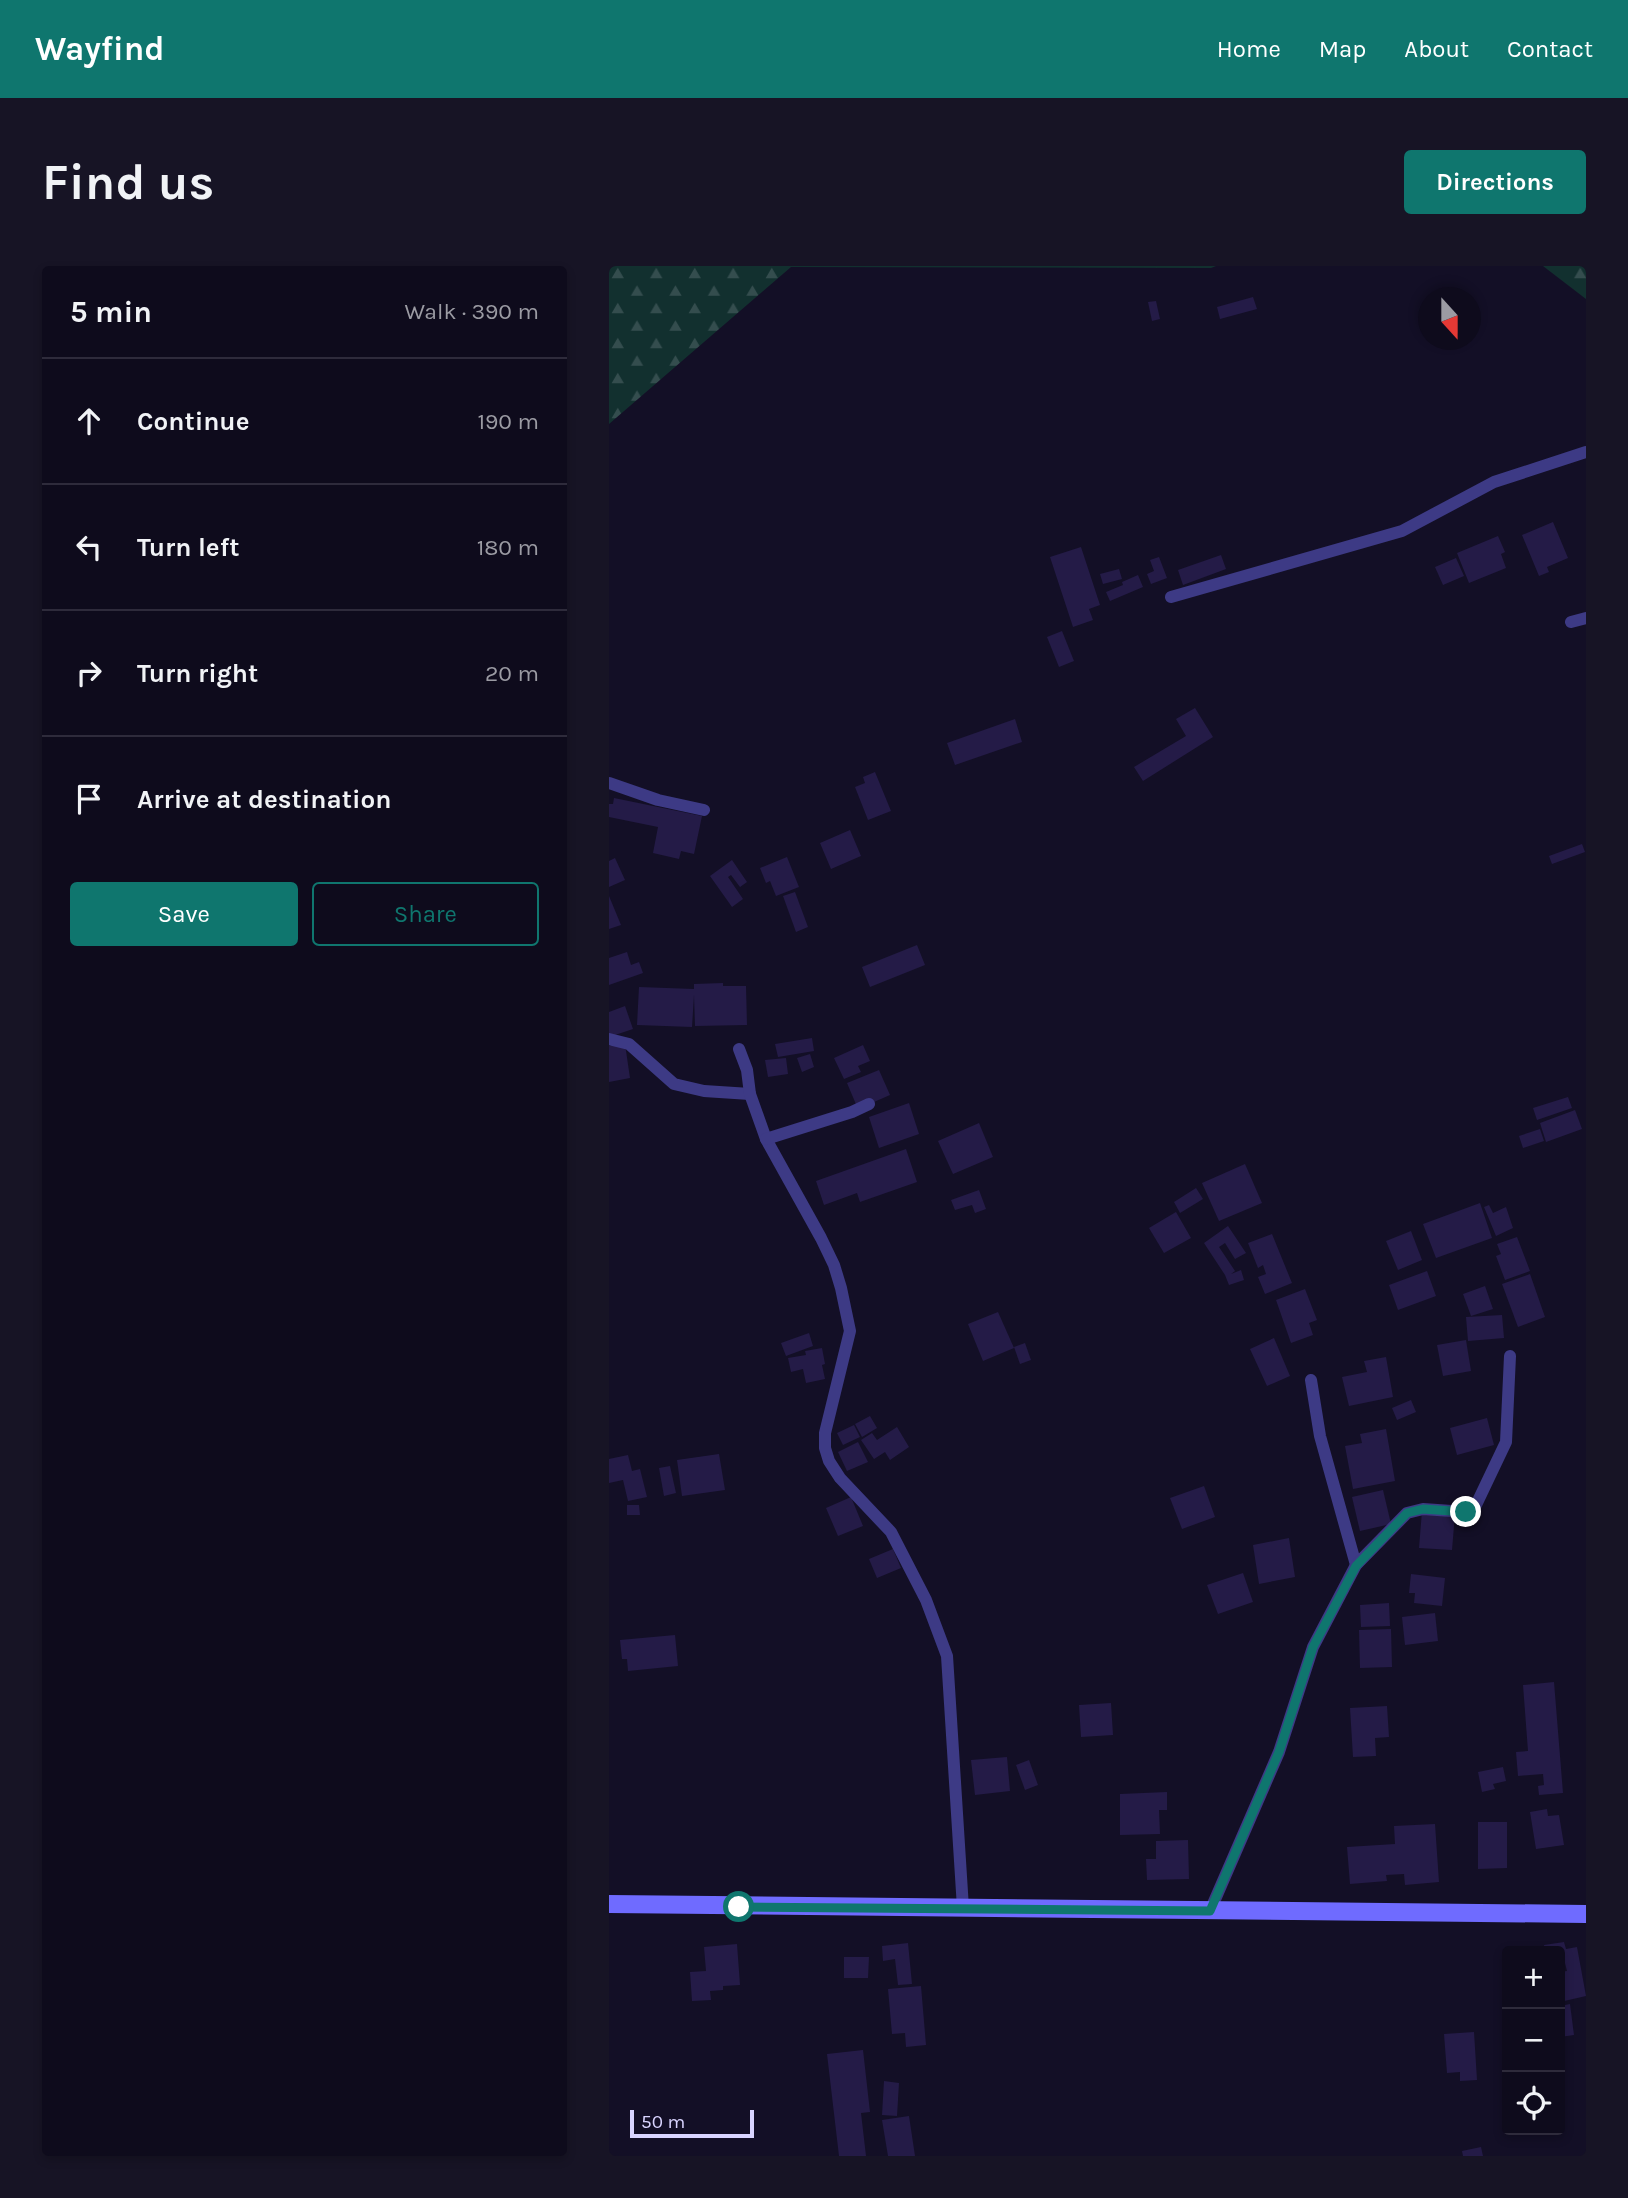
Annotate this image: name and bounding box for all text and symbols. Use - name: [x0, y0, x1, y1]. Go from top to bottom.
- text: Wayfind: [35, 30, 165, 68]
- text: Home: [1217, 35, 1281, 63]
- text: Map: [1319, 35, 1366, 63]
- text: About: [1404, 35, 1469, 63]
- text: Contact: [1507, 35, 1593, 63]
- button: Directions: [1404, 150, 1586, 214]
- text: Find us: [42, 154, 214, 211]
- north arrow: [1418, 287, 1481, 350]
- text: 5 min: [70, 294, 152, 330]
- text: Walk · 390 m: [405, 298, 539, 325]
- icon: ahead: [70, 402, 108, 440]
- text: Continue: [137, 406, 249, 437]
- text: 190 m: [477, 408, 539, 435]
- icon: left: [70, 528, 108, 566]
- text: Turn left: [137, 532, 239, 563]
- text: 180 m: [477, 534, 539, 561]
- icon: right: [70, 654, 108, 692]
- text: Turn right: [137, 658, 258, 689]
- text: 20 m: [485, 660, 539, 687]
- icon: arrive: [70, 780, 108, 818]
- text: Arrive at destination: [137, 784, 391, 815]
- button: Save: [70, 882, 298, 946]
- button: Share: [312, 882, 539, 946]
- route end: [1450, 1496, 1481, 1527]
- route start: [723, 1891, 754, 1922]
- map controls: [1502, 1946, 1565, 2135]
- button: +: [1502, 1946, 1565, 2009]
- button: −: [1502, 2009, 1565, 2072]
- button: locate: [1502, 2072, 1565, 2135]
- scale bar: [630, 2107, 754, 2139]
- text: 50 m: [641, 2111, 685, 2133]

